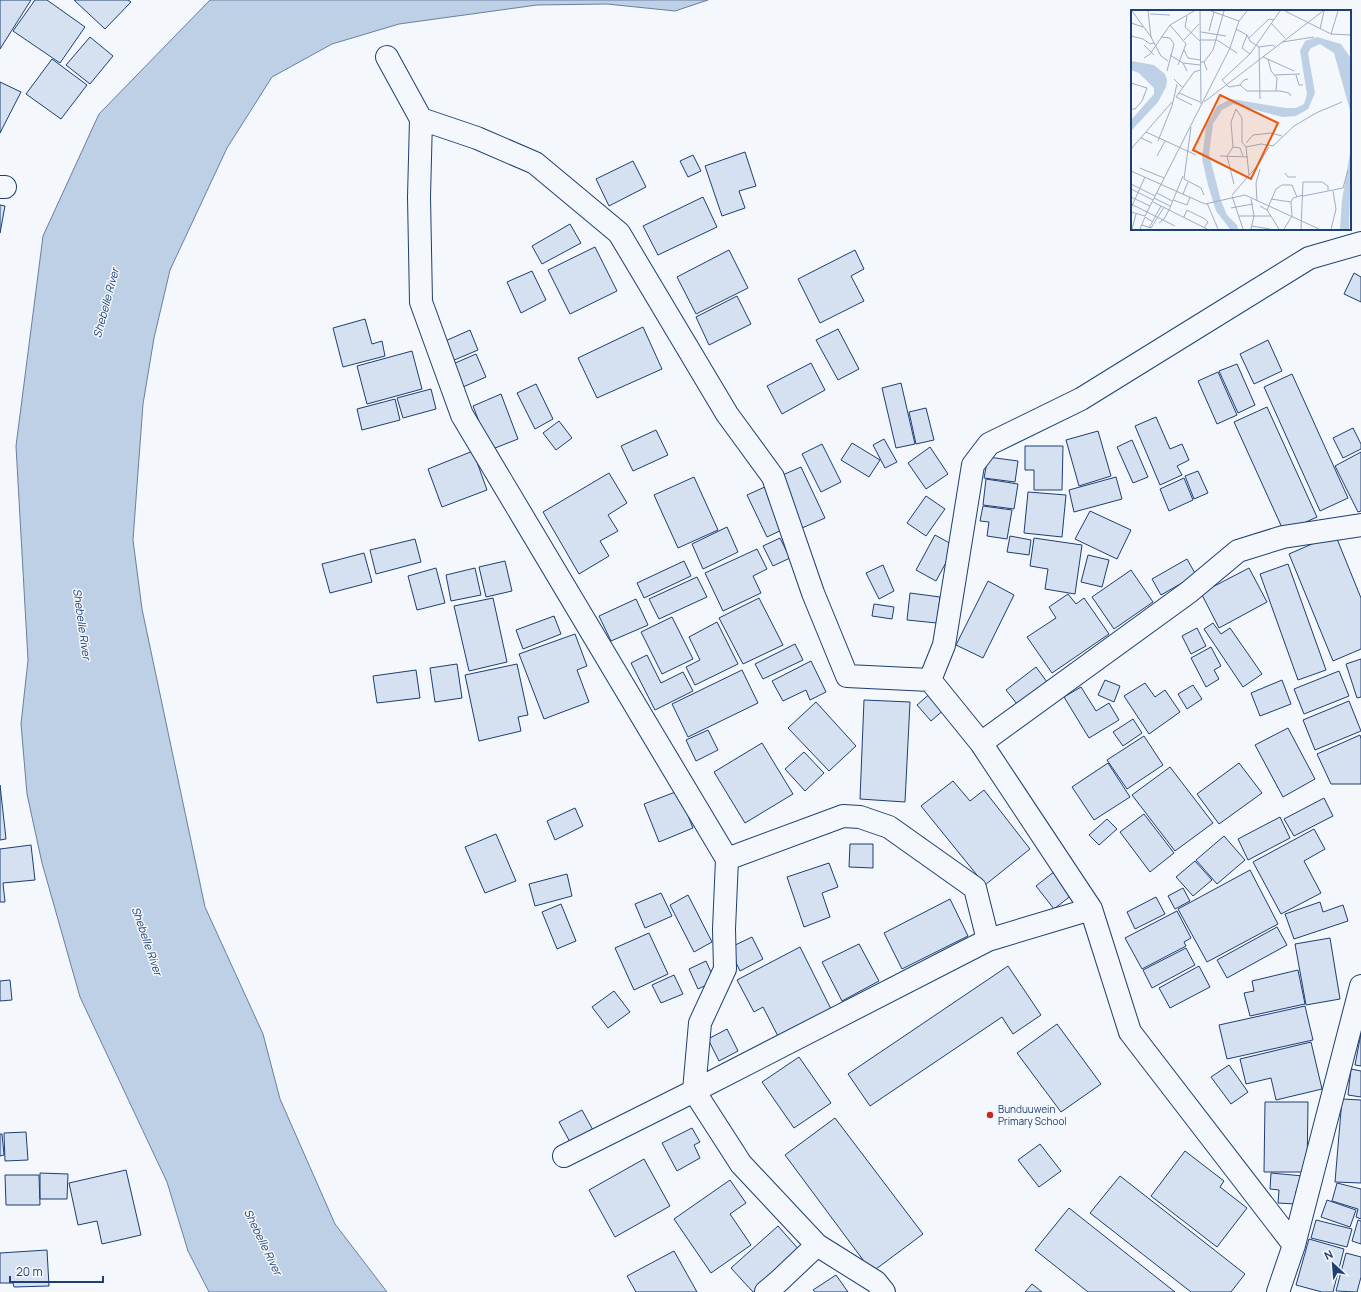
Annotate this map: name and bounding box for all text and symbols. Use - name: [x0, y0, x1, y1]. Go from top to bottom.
- inset map: [1131, 10, 1351, 230]
- water label: Shebelle River: [89, 264, 123, 339]
- water label: Shebelle River: [70, 587, 95, 662]
- water label: Shebelle River: [129, 904, 167, 979]
- place label: Bunduuwein Primary School: [998, 1102, 1067, 1128]
- marker: Bunduuwein Primary School: [985, 1110, 995, 1120]
- water label: Shebelle River: [241, 1206, 287, 1279]
- north arrow: [1313, 1244, 1353, 1284]
- text: N: [1322, 1246, 1335, 1263]
- scale bar: [10, 1258, 103, 1284]
- text: 20 m: [16, 1263, 43, 1280]

